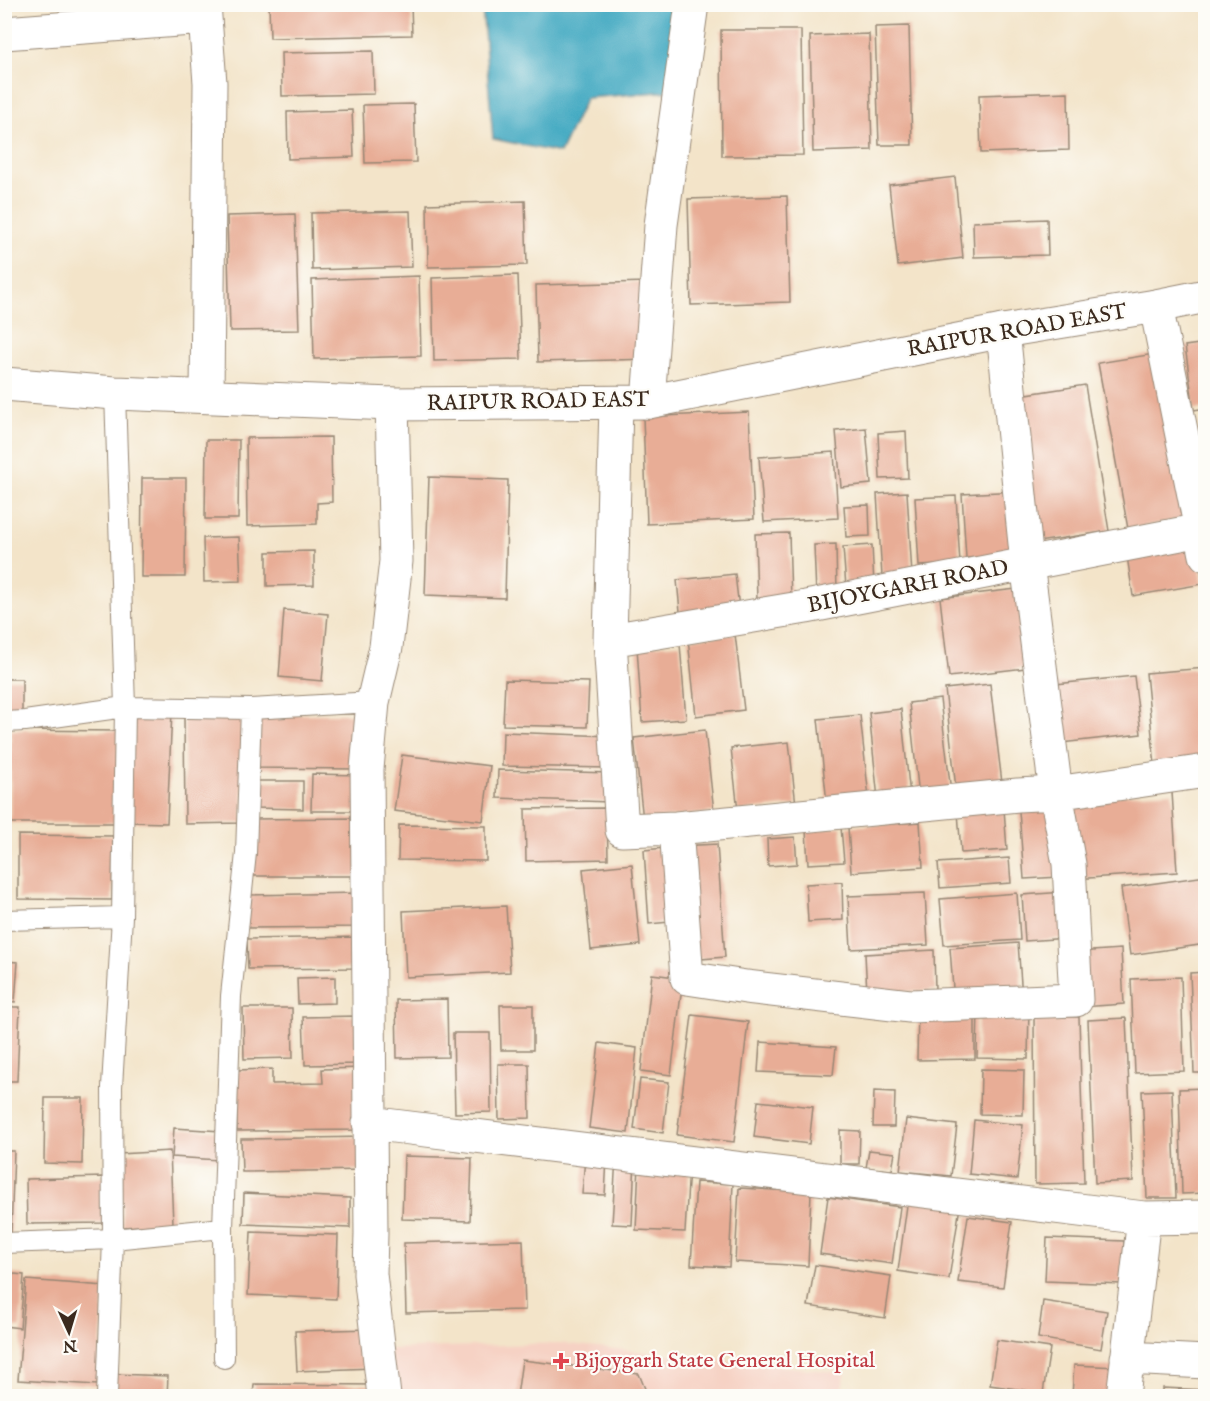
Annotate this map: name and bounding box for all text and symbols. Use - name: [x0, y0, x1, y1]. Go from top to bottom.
- street label: RAIPUR ROAD EAST: [905, 298, 1129, 364]
- street label: RAIPUR ROAD EAST: [427, 386, 649, 418]
- street label: BIJOYGARH ROAD: [805, 554, 1011, 620]
- north arrow: [39, 1302, 99, 1362]
- text: N: [62, 1334, 79, 1355]
- place label: Bijoygarh State General Hospital: [574, 1347, 875, 1375]
- marker: Bijoygarh State General Hospital: [552, 1352, 570, 1370]

